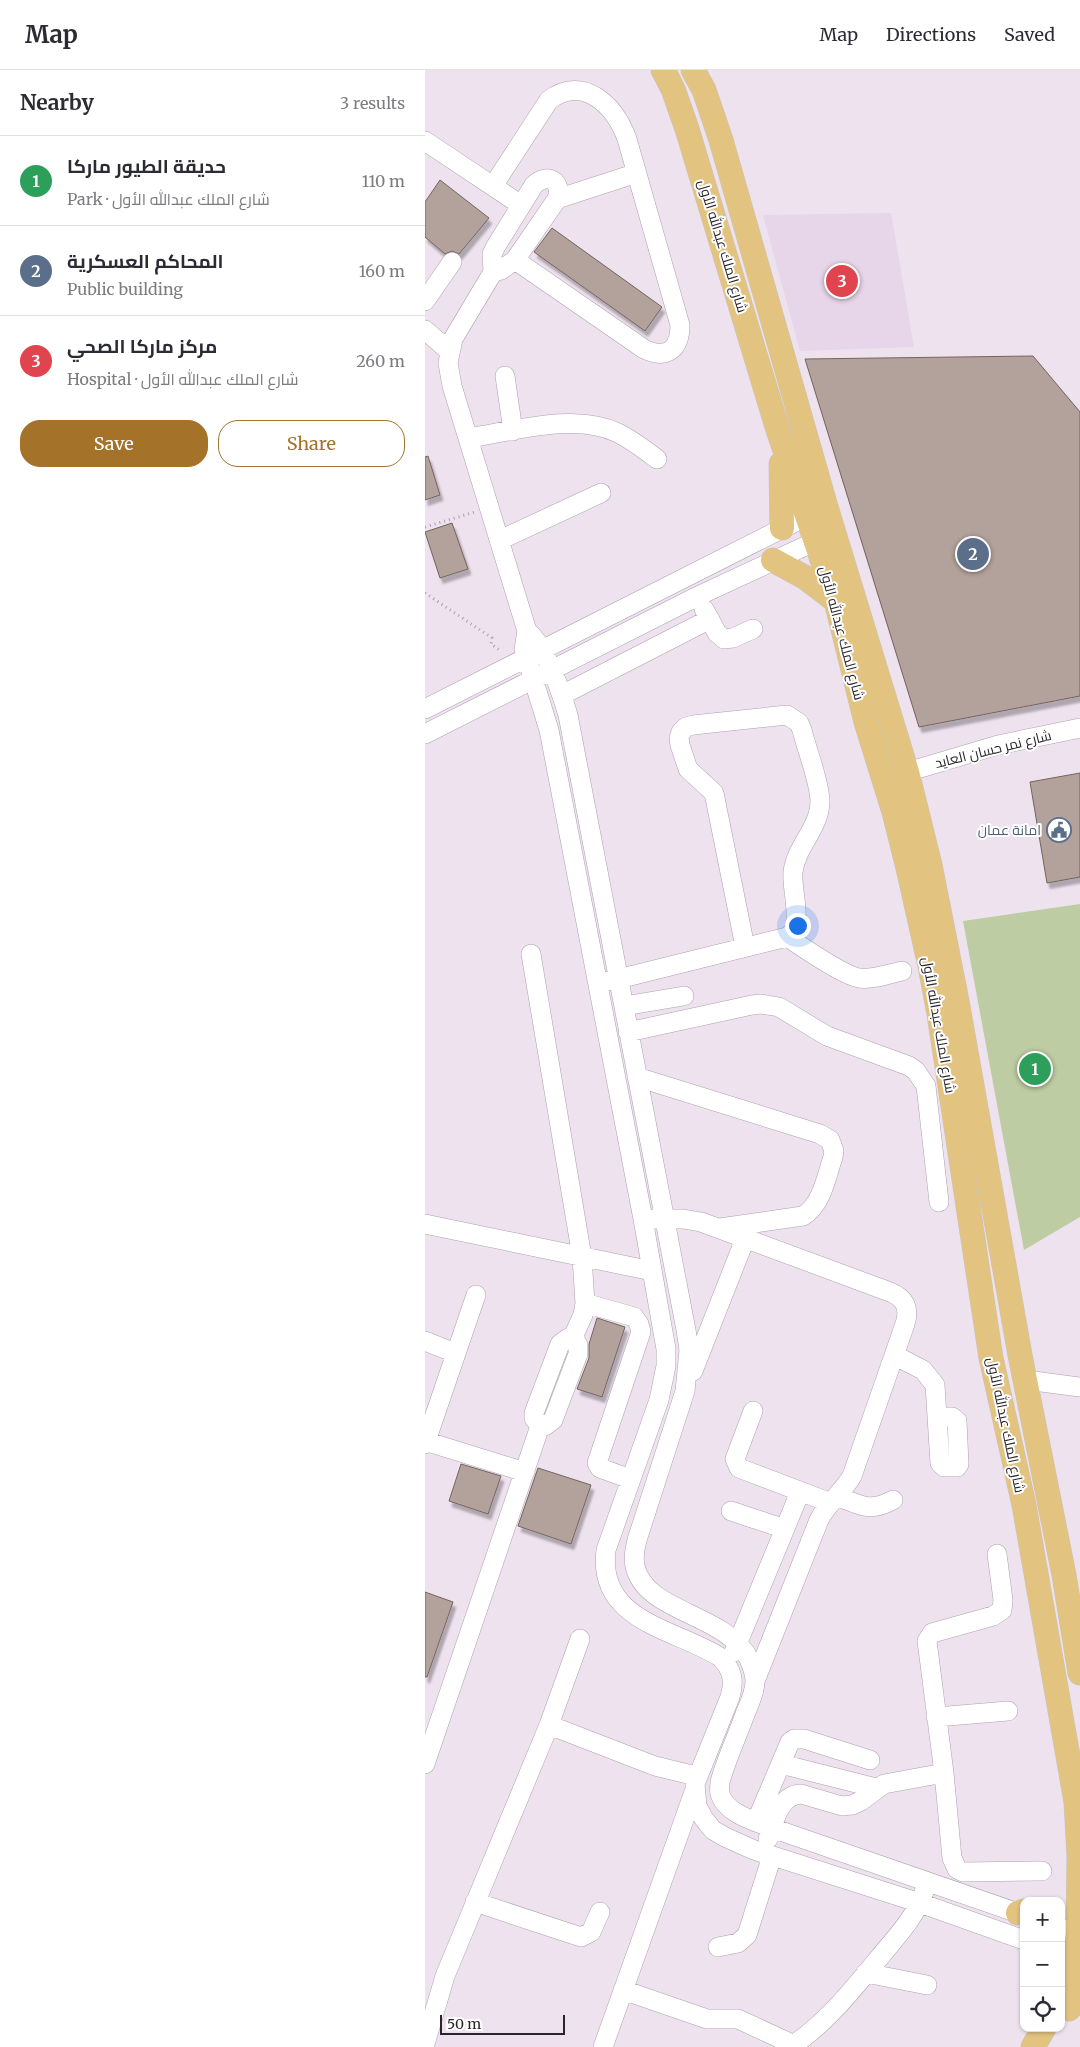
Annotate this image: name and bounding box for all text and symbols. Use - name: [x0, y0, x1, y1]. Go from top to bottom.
- text: Map: [25, 19, 78, 50]
- text: Map: [820, 23, 858, 46]
- text: Directions: [886, 23, 976, 46]
- text: Saved: [1004, 23, 1055, 46]
- text: Nearby: [20, 89, 94, 116]
- text: 3 results: [340, 93, 405, 113]
- text: حديقة الطيور ماركا: [67, 154, 226, 178]
- text: 1: [32, 171, 40, 191]
- text: 110 m: [362, 171, 405, 191]
- street label: شارع الملك عبدالله الأول: [694, 177, 752, 315]
- text: Park · شارع الملك عبدالله الأول: [67, 189, 270, 209]
- text: المحاكم العسكرية: [67, 249, 224, 273]
- text: 2: [31, 261, 41, 281]
- text: 160 m: [359, 261, 405, 281]
- pin: 3: [826, 262, 858, 300]
- text: Public building: [67, 279, 183, 299]
- text: مركز ماركا الصحي: [67, 334, 217, 358]
- text: 3: [31, 351, 41, 371]
- text: 260 m: [356, 351, 405, 371]
- text: Hospital · شارع الملك عبدالله الأول: [67, 369, 299, 389]
- button: Save: [20, 420, 208, 467]
- button: Share: [218, 420, 405, 467]
- pin: 2: [957, 535, 989, 573]
- street label: شارع الملك عبدالله الأول: [815, 564, 869, 702]
- street label: شارع نمر حسان العايد: [933, 726, 1053, 772]
- public building icon: امانة عمان: [1046, 817, 1072, 843]
- place label: امانة عمان: [978, 821, 1041, 839]
- your location: [785, 913, 811, 939]
- street label: شارع الملك عبدالله الأول: [918, 955, 960, 1095]
- pin: 1: [1019, 1050, 1051, 1088]
- street label: شارع الملك عبدالله الأول: [983, 1356, 1029, 1494]
- map controls: [1020, 1897, 1065, 2032]
- button: +: [1020, 1897, 1065, 1942]
- button: −: [1020, 1942, 1065, 1987]
- button: locate: [1020, 1987, 1065, 2032]
- scale bar: [440, 2012, 565, 2035]
- text: 50 m: [447, 2015, 481, 2033]

